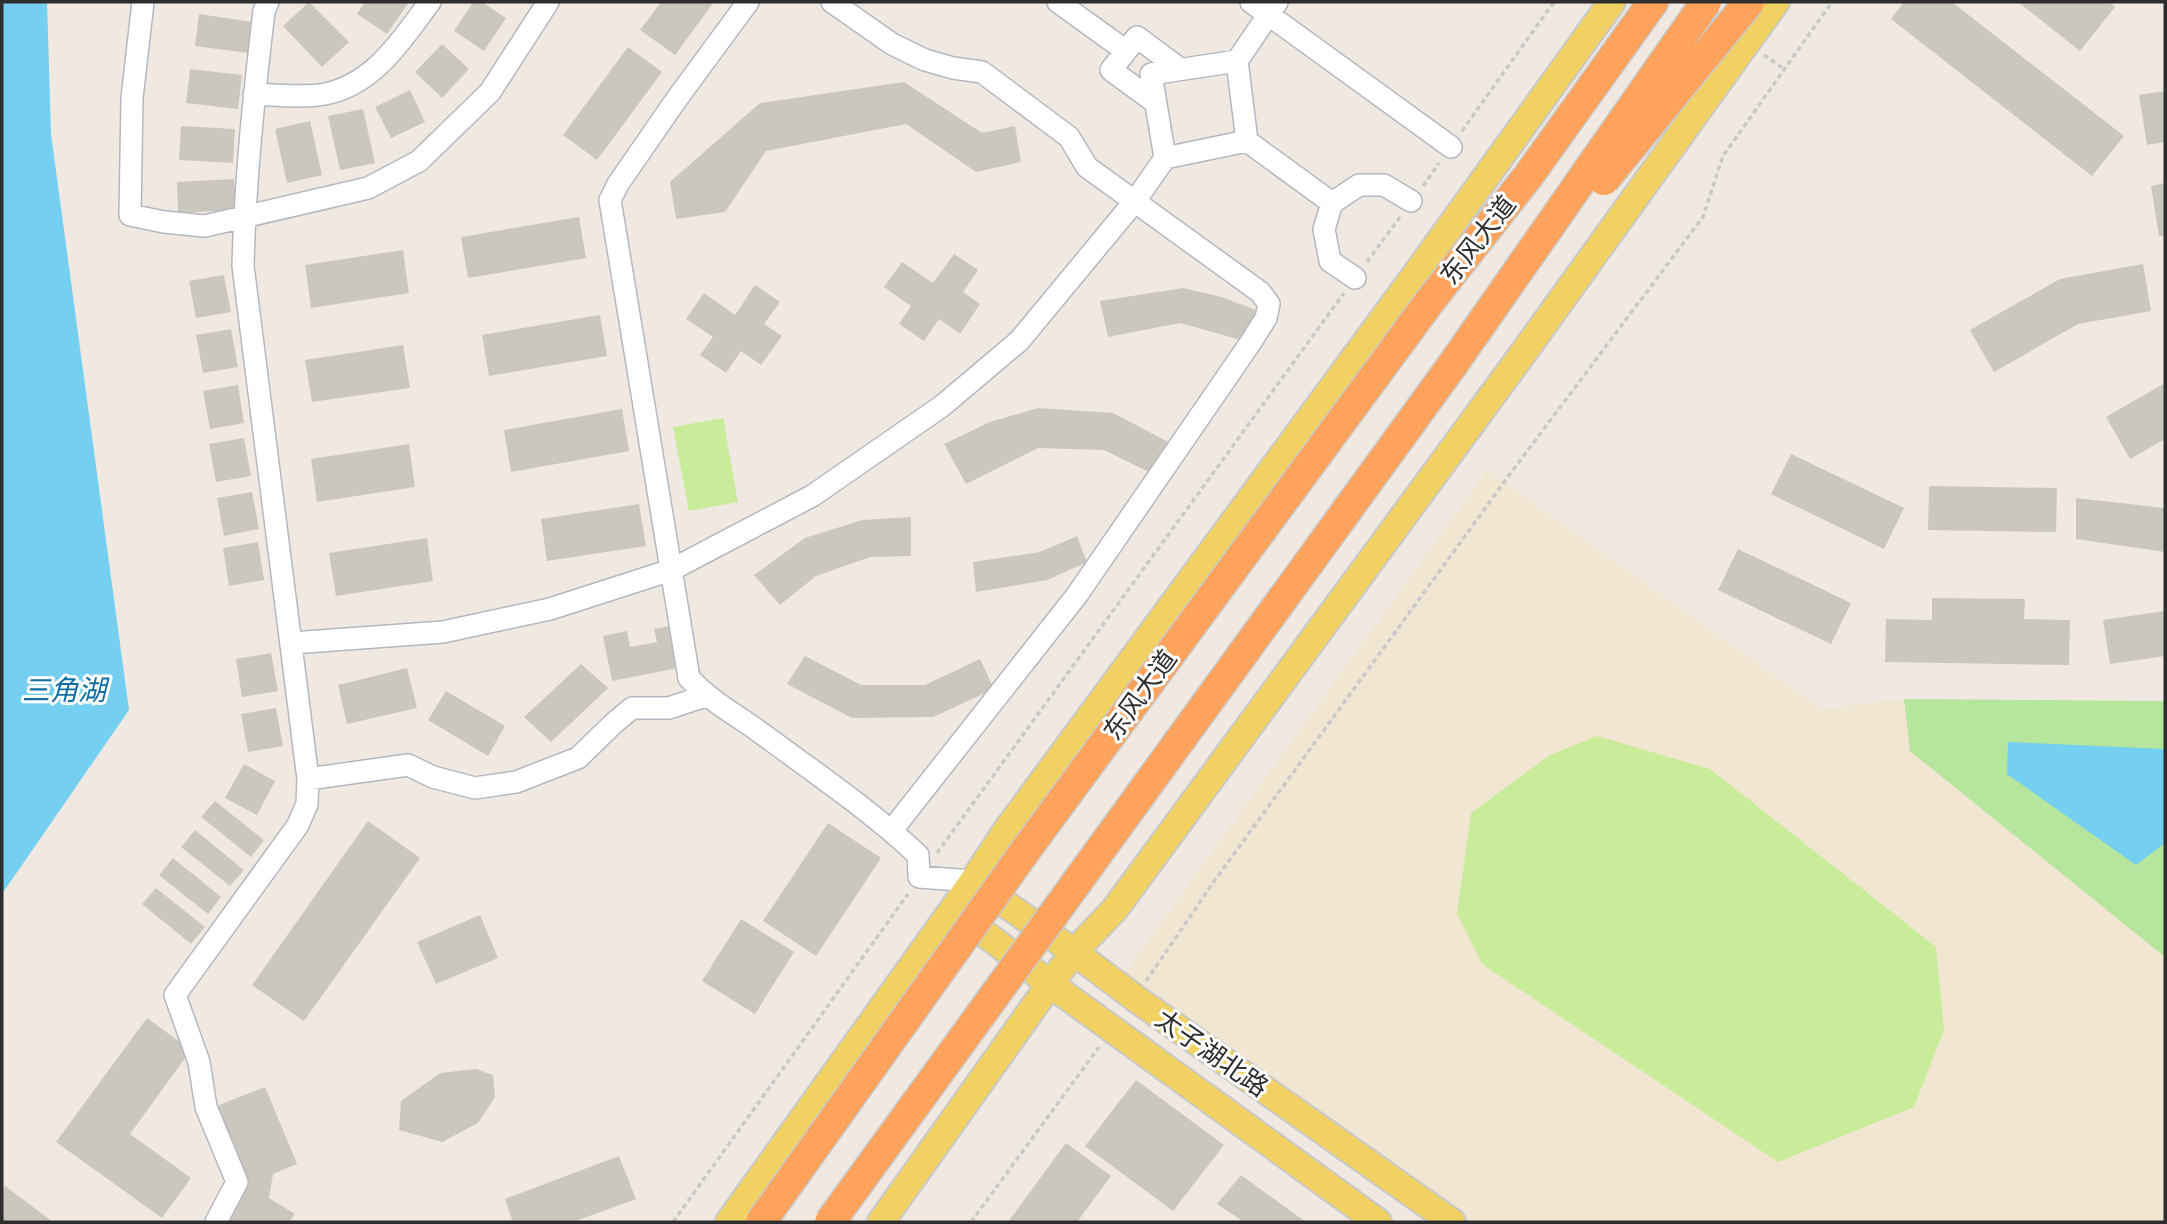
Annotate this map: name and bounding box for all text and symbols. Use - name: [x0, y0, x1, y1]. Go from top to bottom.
- street label: 东风大道: [1433, 189, 1523, 291]
- street label: 东风大道: [1096, 644, 1184, 746]
- water label: 三角湖: [22, 673, 110, 707]
- street label: 太子湖北路: [1150, 1003, 1274, 1103]

